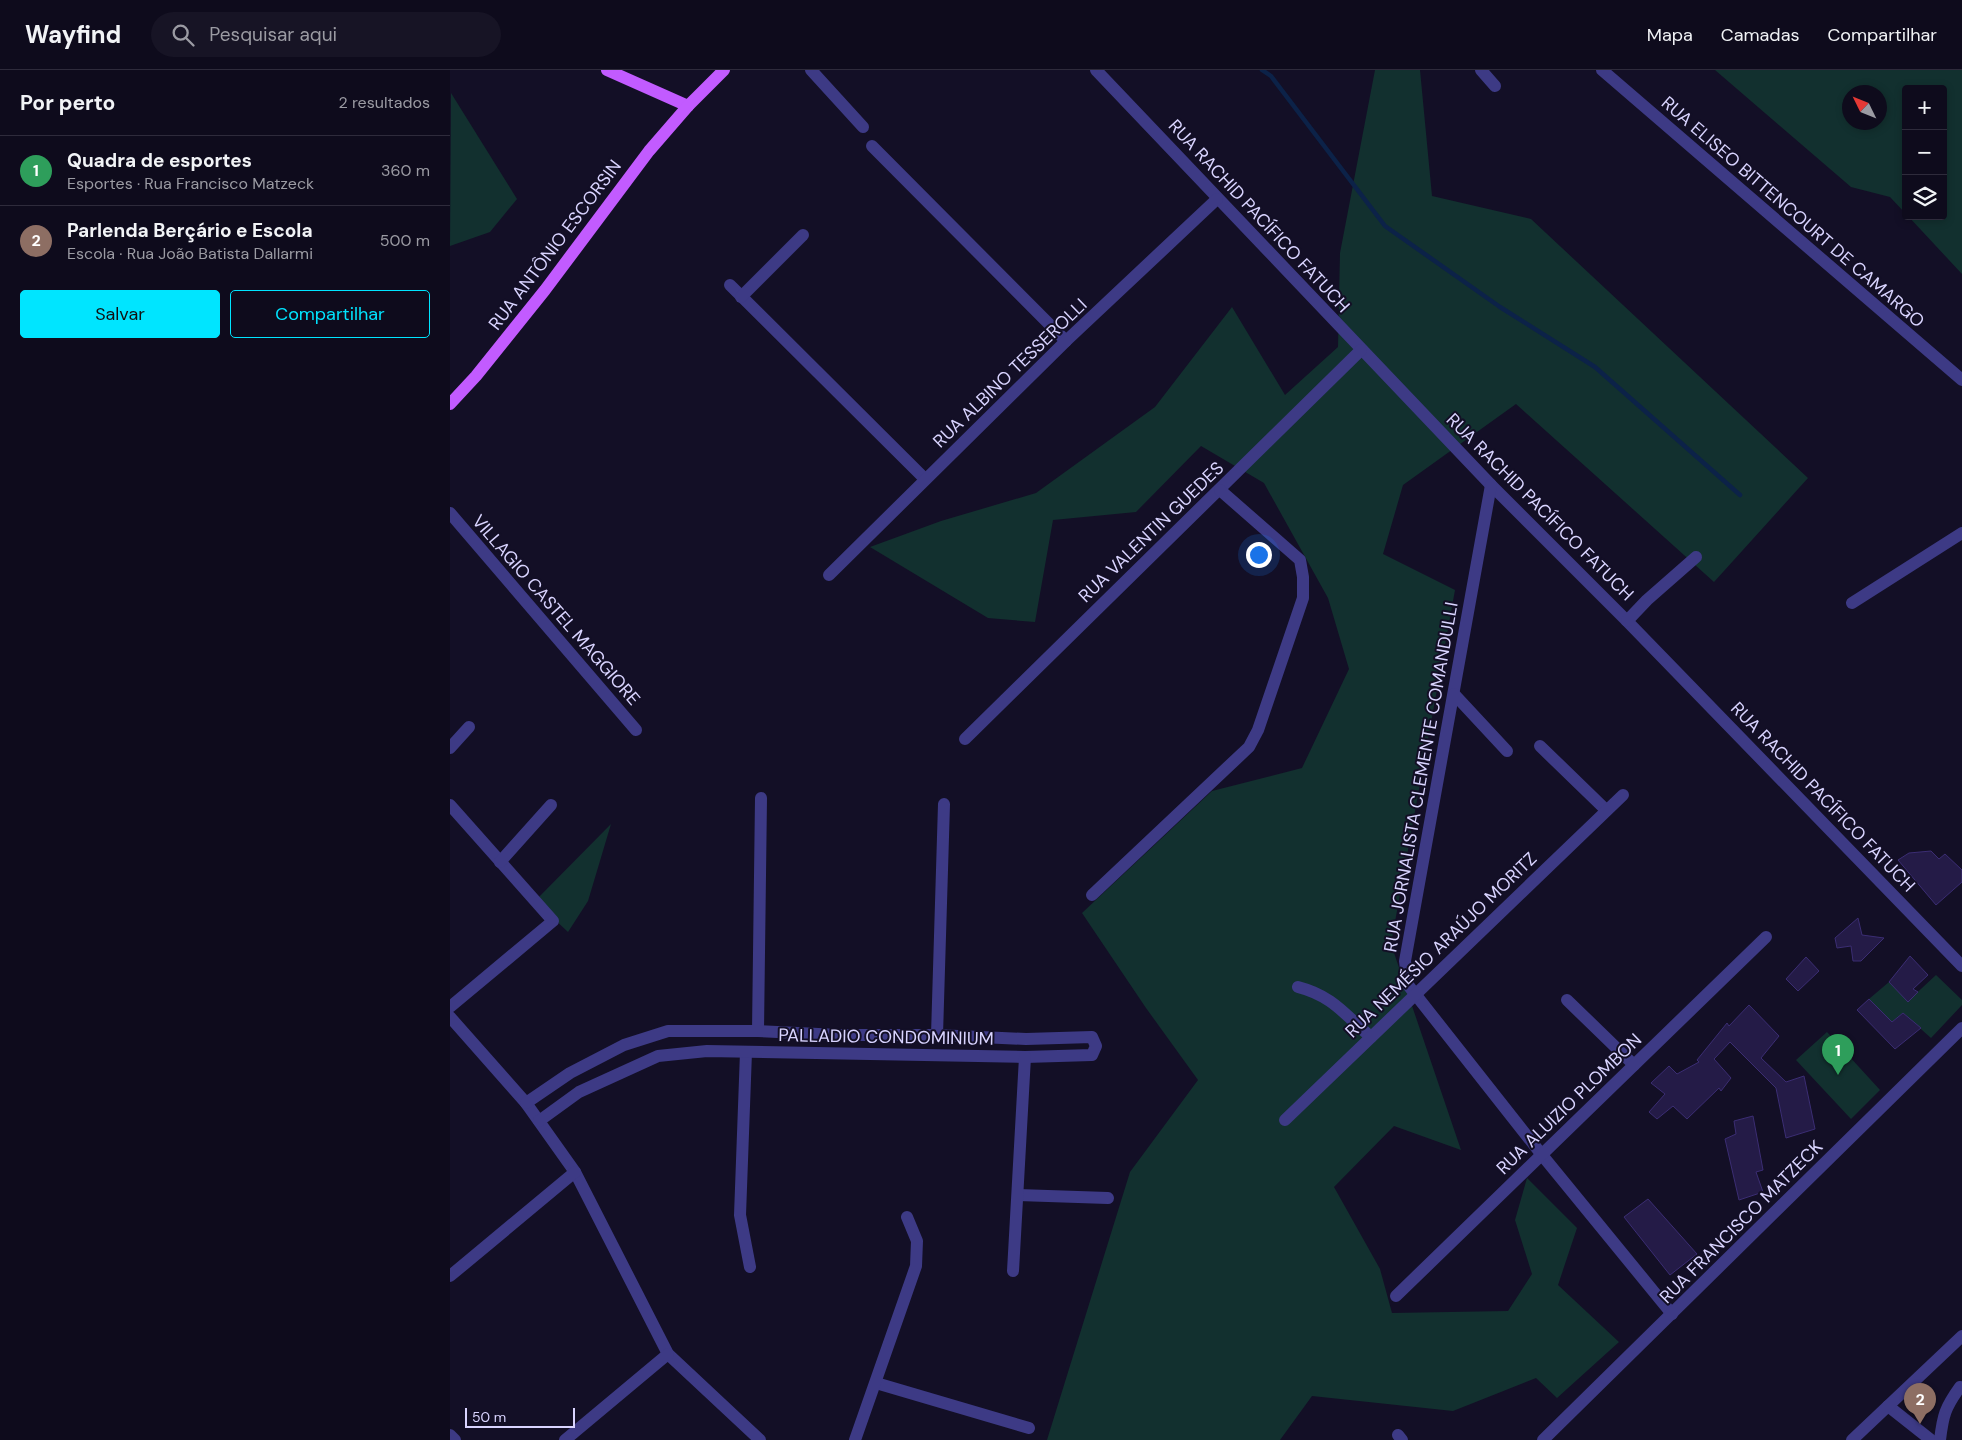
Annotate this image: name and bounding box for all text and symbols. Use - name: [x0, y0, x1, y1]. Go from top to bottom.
- search box: [151, 12, 501, 57]
- text: Wayfind: [25, 19, 121, 50]
- icon: search: [169, 21, 197, 49]
- text: Pesquisar aqui: [209, 22, 337, 47]
- text: Mapa: [1647, 23, 1693, 47]
- text: Camadas: [1721, 23, 1799, 47]
- text: Compartilhar: [1827, 23, 1937, 47]
- north arrow: [1842, 85, 1887, 130]
- map controls: [1902, 85, 1947, 220]
- button: +: [1902, 85, 1947, 130]
- text: Por perto: [20, 89, 115, 117]
- street label: RUA ELISEO BITTENCOURT DE CAMARGO: [1656, 91, 1930, 333]
- text: 2 resultados: [339, 92, 430, 113]
- street label: RUA RACHID PACÍFICO FATUCH: [1163, 114, 1355, 318]
- button: −: [1902, 130, 1947, 175]
- text: Quadra de esportes: [67, 148, 252, 173]
- street label: RUA ANTÔNIO ESCORSIN: [483, 155, 627, 335]
- text: 1: [33, 160, 39, 181]
- text: 360 m: [381, 160, 430, 181]
- text: Esportes · Rua Francisco Matzeck: [67, 173, 314, 194]
- button: layers: [1902, 175, 1947, 220]
- text: Parlenda Berçário e Escola: [67, 218, 313, 243]
- text: 2: [31, 230, 41, 251]
- text: 500 m: [380, 230, 430, 251]
- text: Escola · Rua João Batista Dallarmi: [67, 243, 313, 264]
- button: Salvar: [20, 290, 220, 338]
- button: Compartilhar: [230, 290, 430, 338]
- street label: RUA ALBINO TESSEROLLI: [928, 293, 1092, 453]
- street label: RUA RACHID PACÍFICO FATUCH: [1441, 408, 1639, 606]
- street label: RUA VALENTIN GUEDES: [1073, 456, 1229, 608]
- street label: VILLAGIO CASTEL MAGGIORE: [467, 510, 645, 710]
- your location: [1246, 542, 1272, 568]
- street label: RUA JORNALISTA CLEMENTE COMANDULLI: [1378, 600, 1464, 954]
- street label: RUA RACHID PACÍFICO FATUCH: [1726, 697, 1920, 897]
- street label: RUA NEMÉSIO ARAÚJO MORITZ: [1340, 847, 1542, 1043]
- street label: PALLADIO CONDOMINIUM: [778, 1023, 994, 1051]
- street label: RUA ALUIZIO PLOMBON: [1491, 1028, 1647, 1180]
- pin: 1: [1822, 1034, 1854, 1075]
- street label: RUA FRANCISCO MATZECK: [1654, 1135, 1828, 1309]
- pin: 2: [1904, 1383, 1936, 1424]
- scale bar: [465, 1405, 575, 1428]
- text: 50 m: [472, 1408, 506, 1426]

